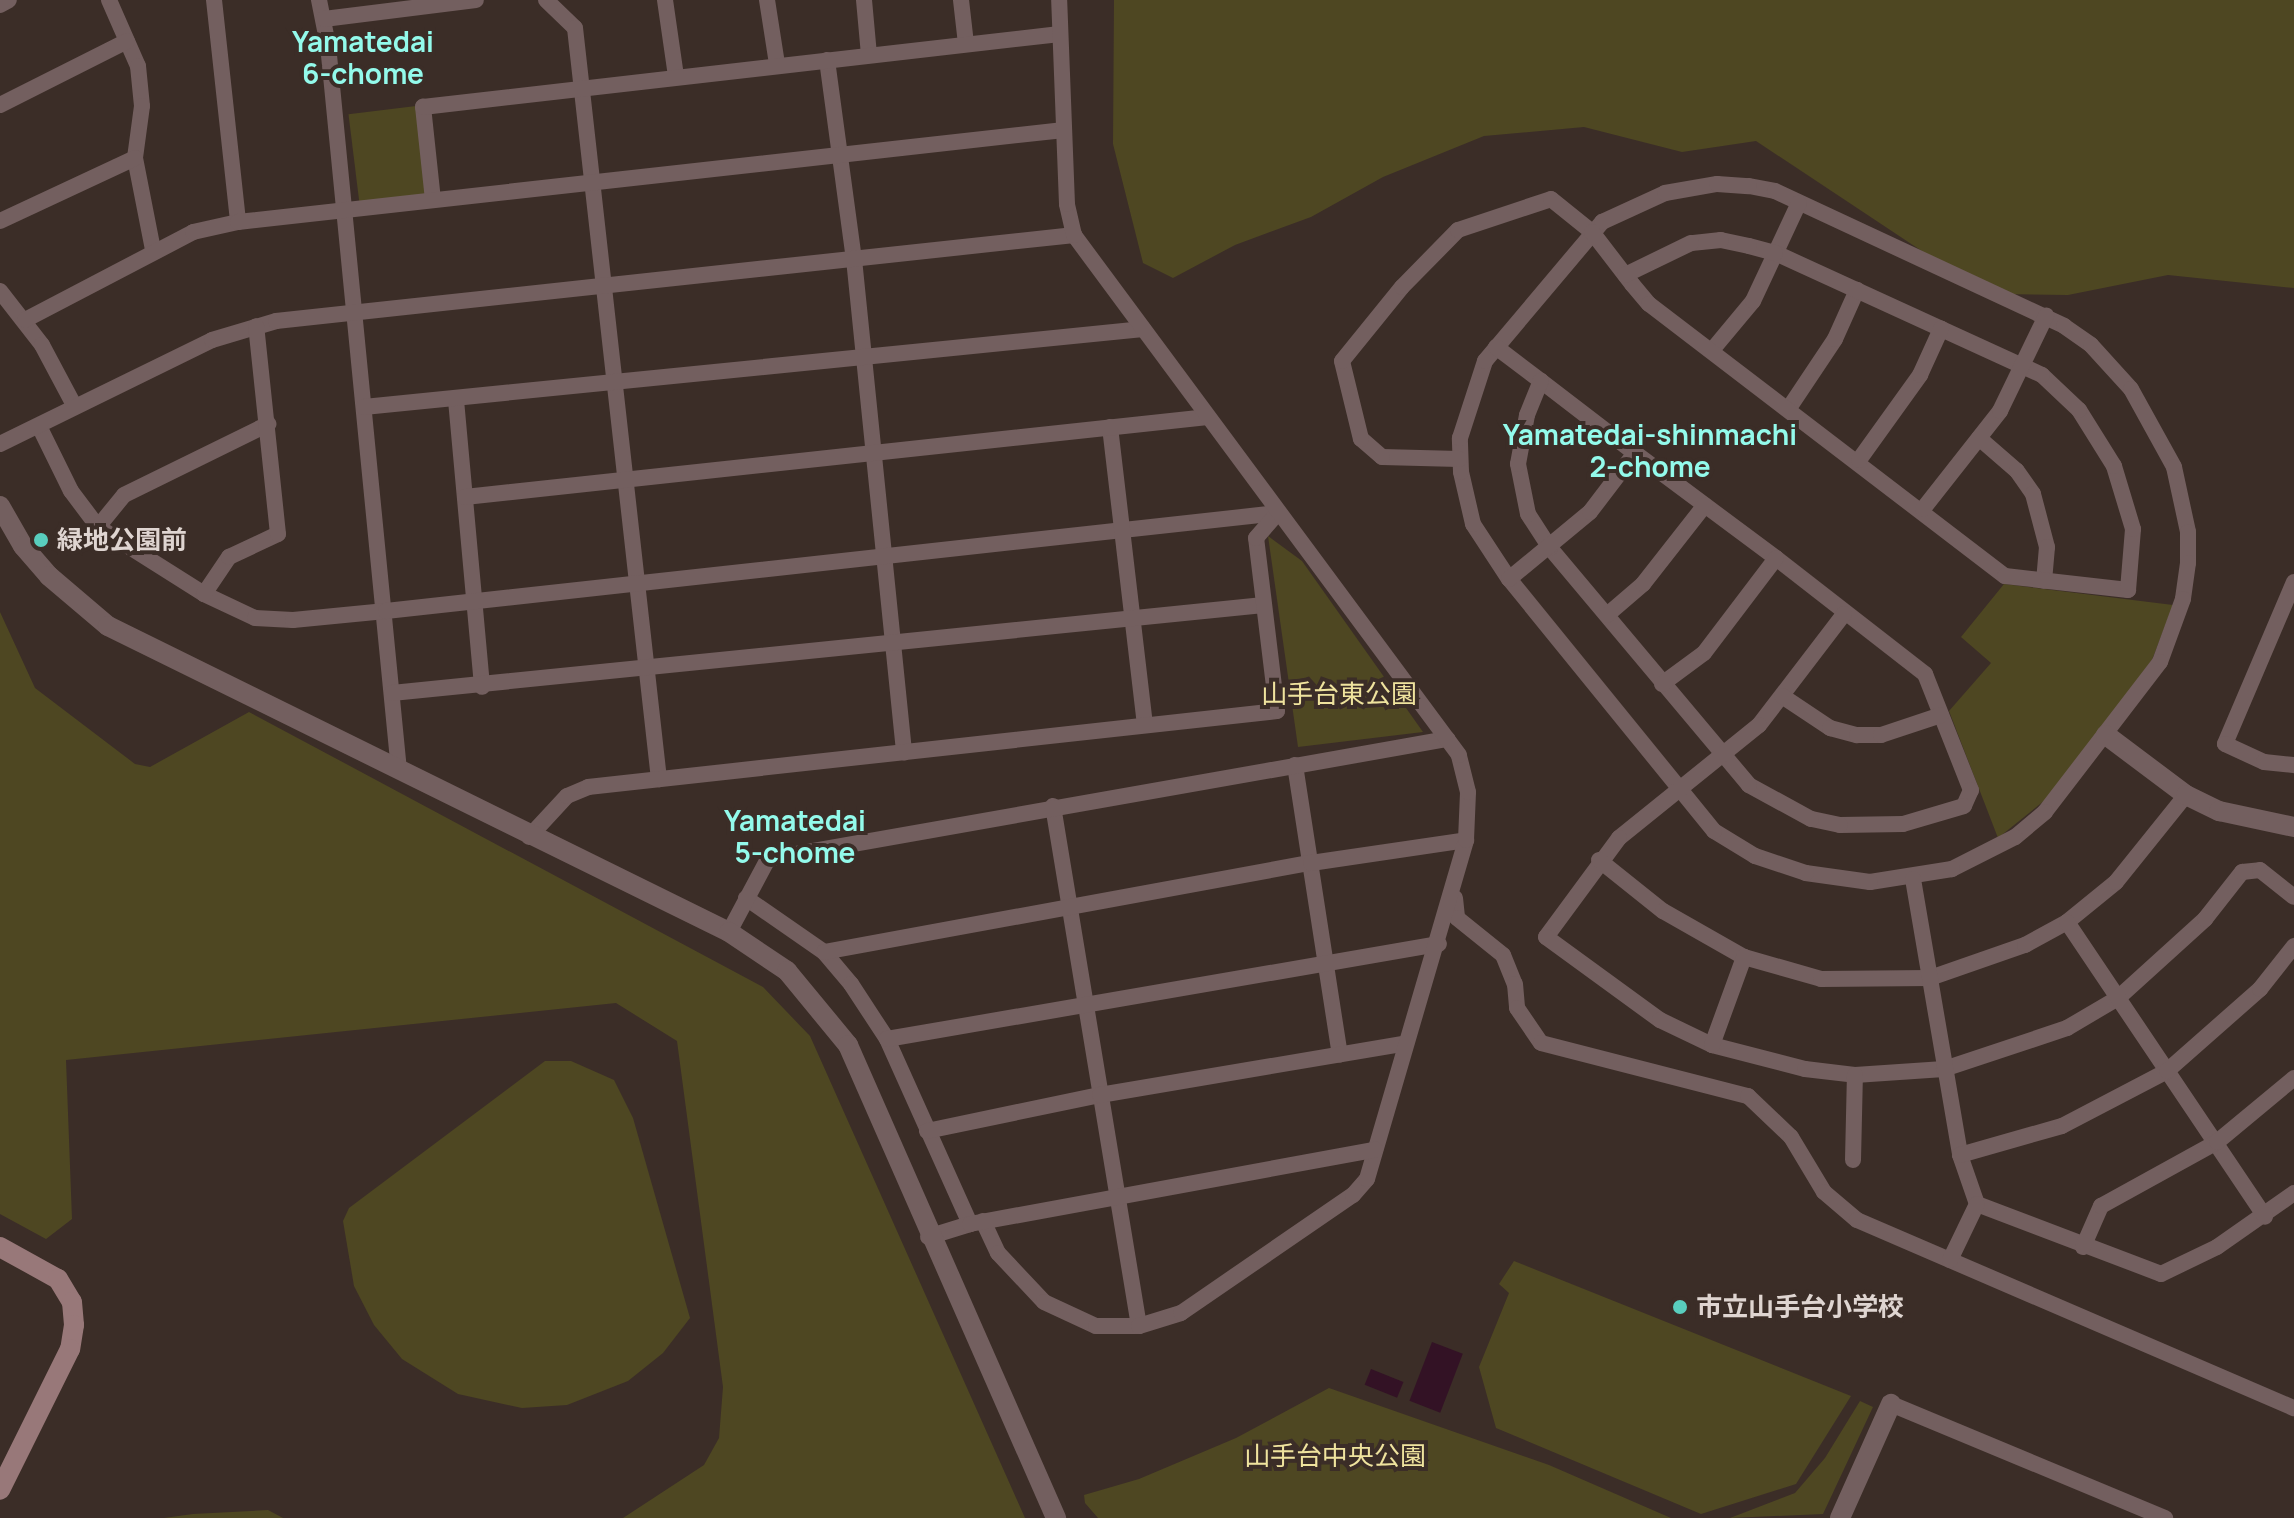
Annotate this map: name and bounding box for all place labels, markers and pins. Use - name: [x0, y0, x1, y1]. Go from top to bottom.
- place label: 緑地公園前: [57, 524, 187, 556]
- marker: 緑地公園前: [32, 531, 50, 549]
- place label: 市立山手台小学校: [1696, 1291, 1904, 1323]
- marker: 市立山手台小学校: [1671, 1298, 1689, 1316]

